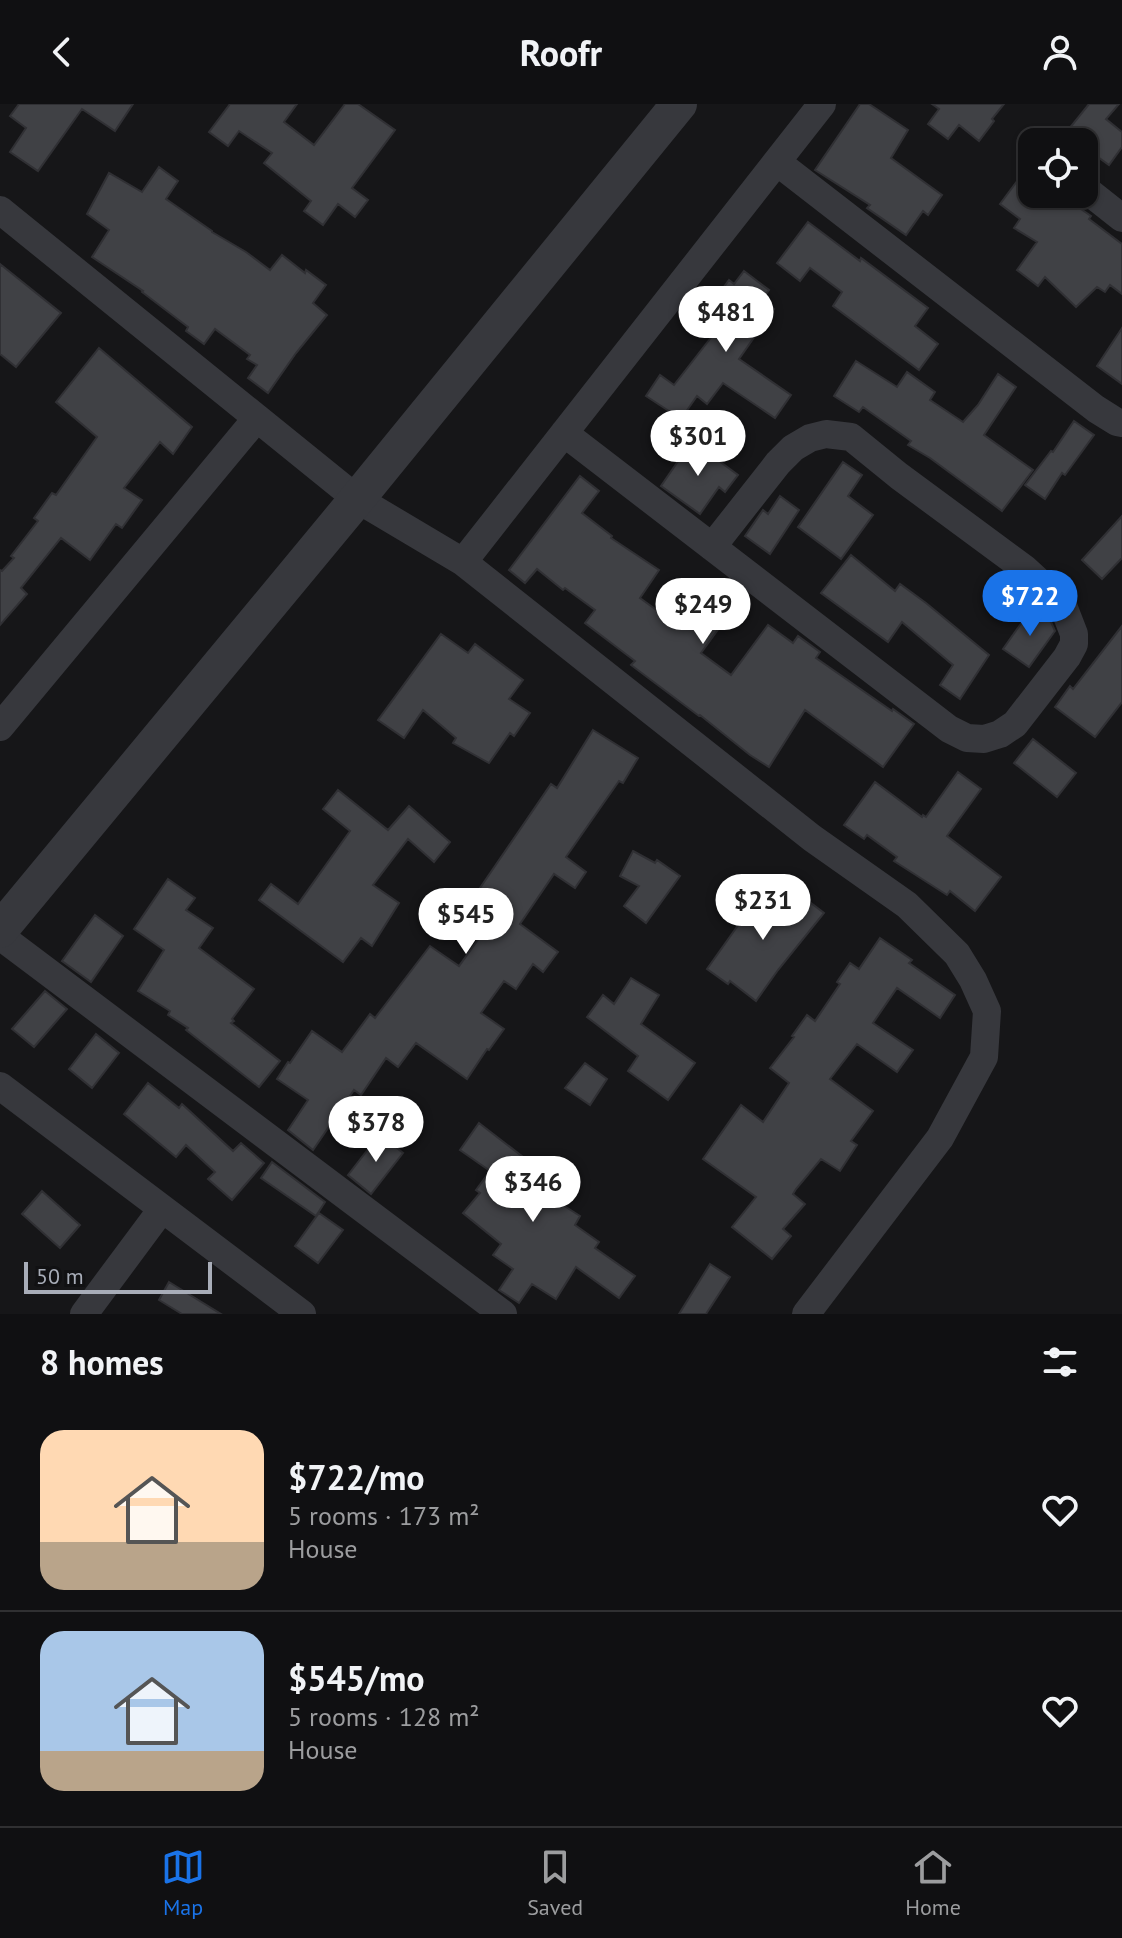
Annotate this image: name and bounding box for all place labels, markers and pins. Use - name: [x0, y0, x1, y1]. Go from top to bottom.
- pin: $481: [679, 286, 773, 354]
- pin: $301: [651, 410, 745, 478]
- pin: $722: [983, 570, 1077, 638]
- pin: $249: [656, 578, 750, 646]
- pin: $231: [716, 874, 810, 942]
- pin: $545: [419, 888, 513, 956]
- pin: $378: [329, 1096, 423, 1164]
- pin: $346: [486, 1156, 580, 1224]

